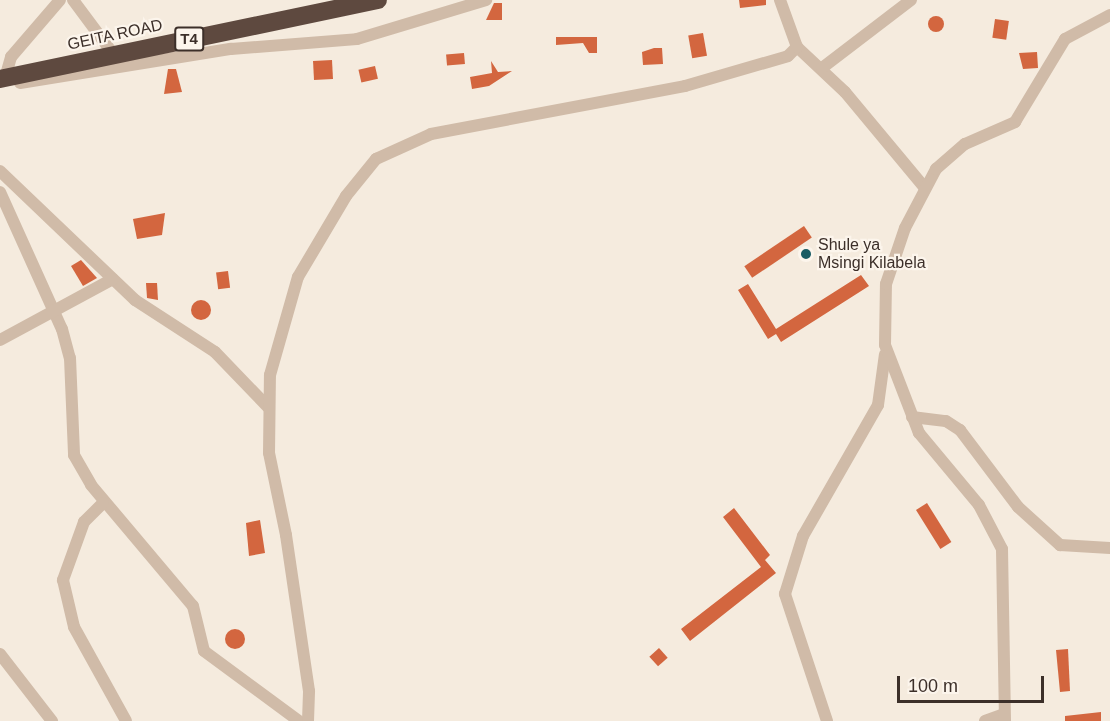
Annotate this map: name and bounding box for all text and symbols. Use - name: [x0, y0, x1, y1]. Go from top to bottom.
- street label: GEITA ROAD: [65, 15, 165, 55]
- road number: T4: [174, 27, 204, 51]
- place label: Shule ya Msingi Kilabela: [818, 235, 926, 273]
- marker: Shule ya Msingi Kilabela: [799, 247, 813, 261]
- scale bar: [900, 664, 1047, 702]
- text: 100 m: [908, 676, 958, 696]

